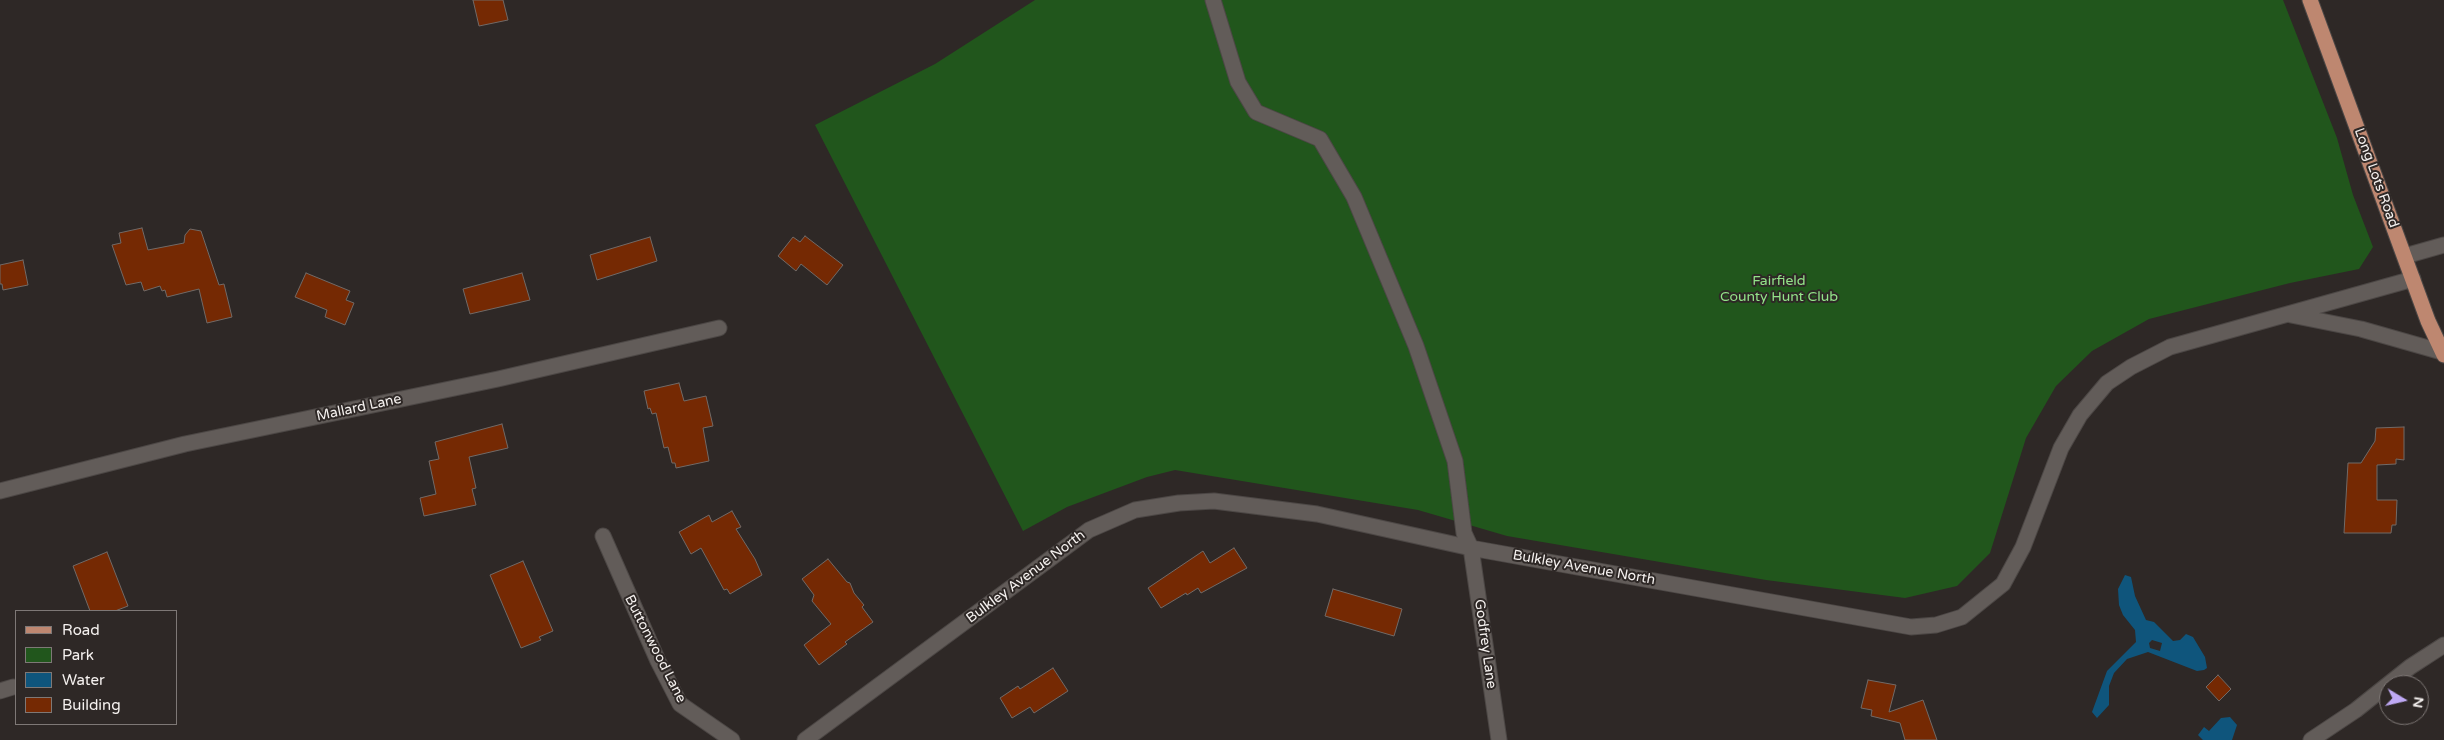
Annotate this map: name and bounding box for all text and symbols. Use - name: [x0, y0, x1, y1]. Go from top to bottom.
- street label: Long Lots Road: [2350, 126, 2402, 230]
- park label: Fairfield County Hunt Club: [1720, 273, 1838, 306]
- street label: Mallard Lane: [315, 391, 403, 425]
- street label: Bulkley Avenue North: [963, 527, 1089, 627]
- street label: Bulkley Avenue North: [1511, 547, 1657, 589]
- street label: Buttonwood Lane: [621, 592, 689, 706]
- street label: Godfrey Lane: [1470, 598, 1500, 690]
- legend: [15, 610, 178, 725]
- text: Road: [62, 621, 100, 639]
- text: Park: [62, 646, 94, 664]
- text: Water: [62, 671, 105, 689]
- north arrow: [2379, 675, 2429, 725]
- text: N: [2409, 695, 2428, 709]
- text: Building: [62, 696, 121, 714]

